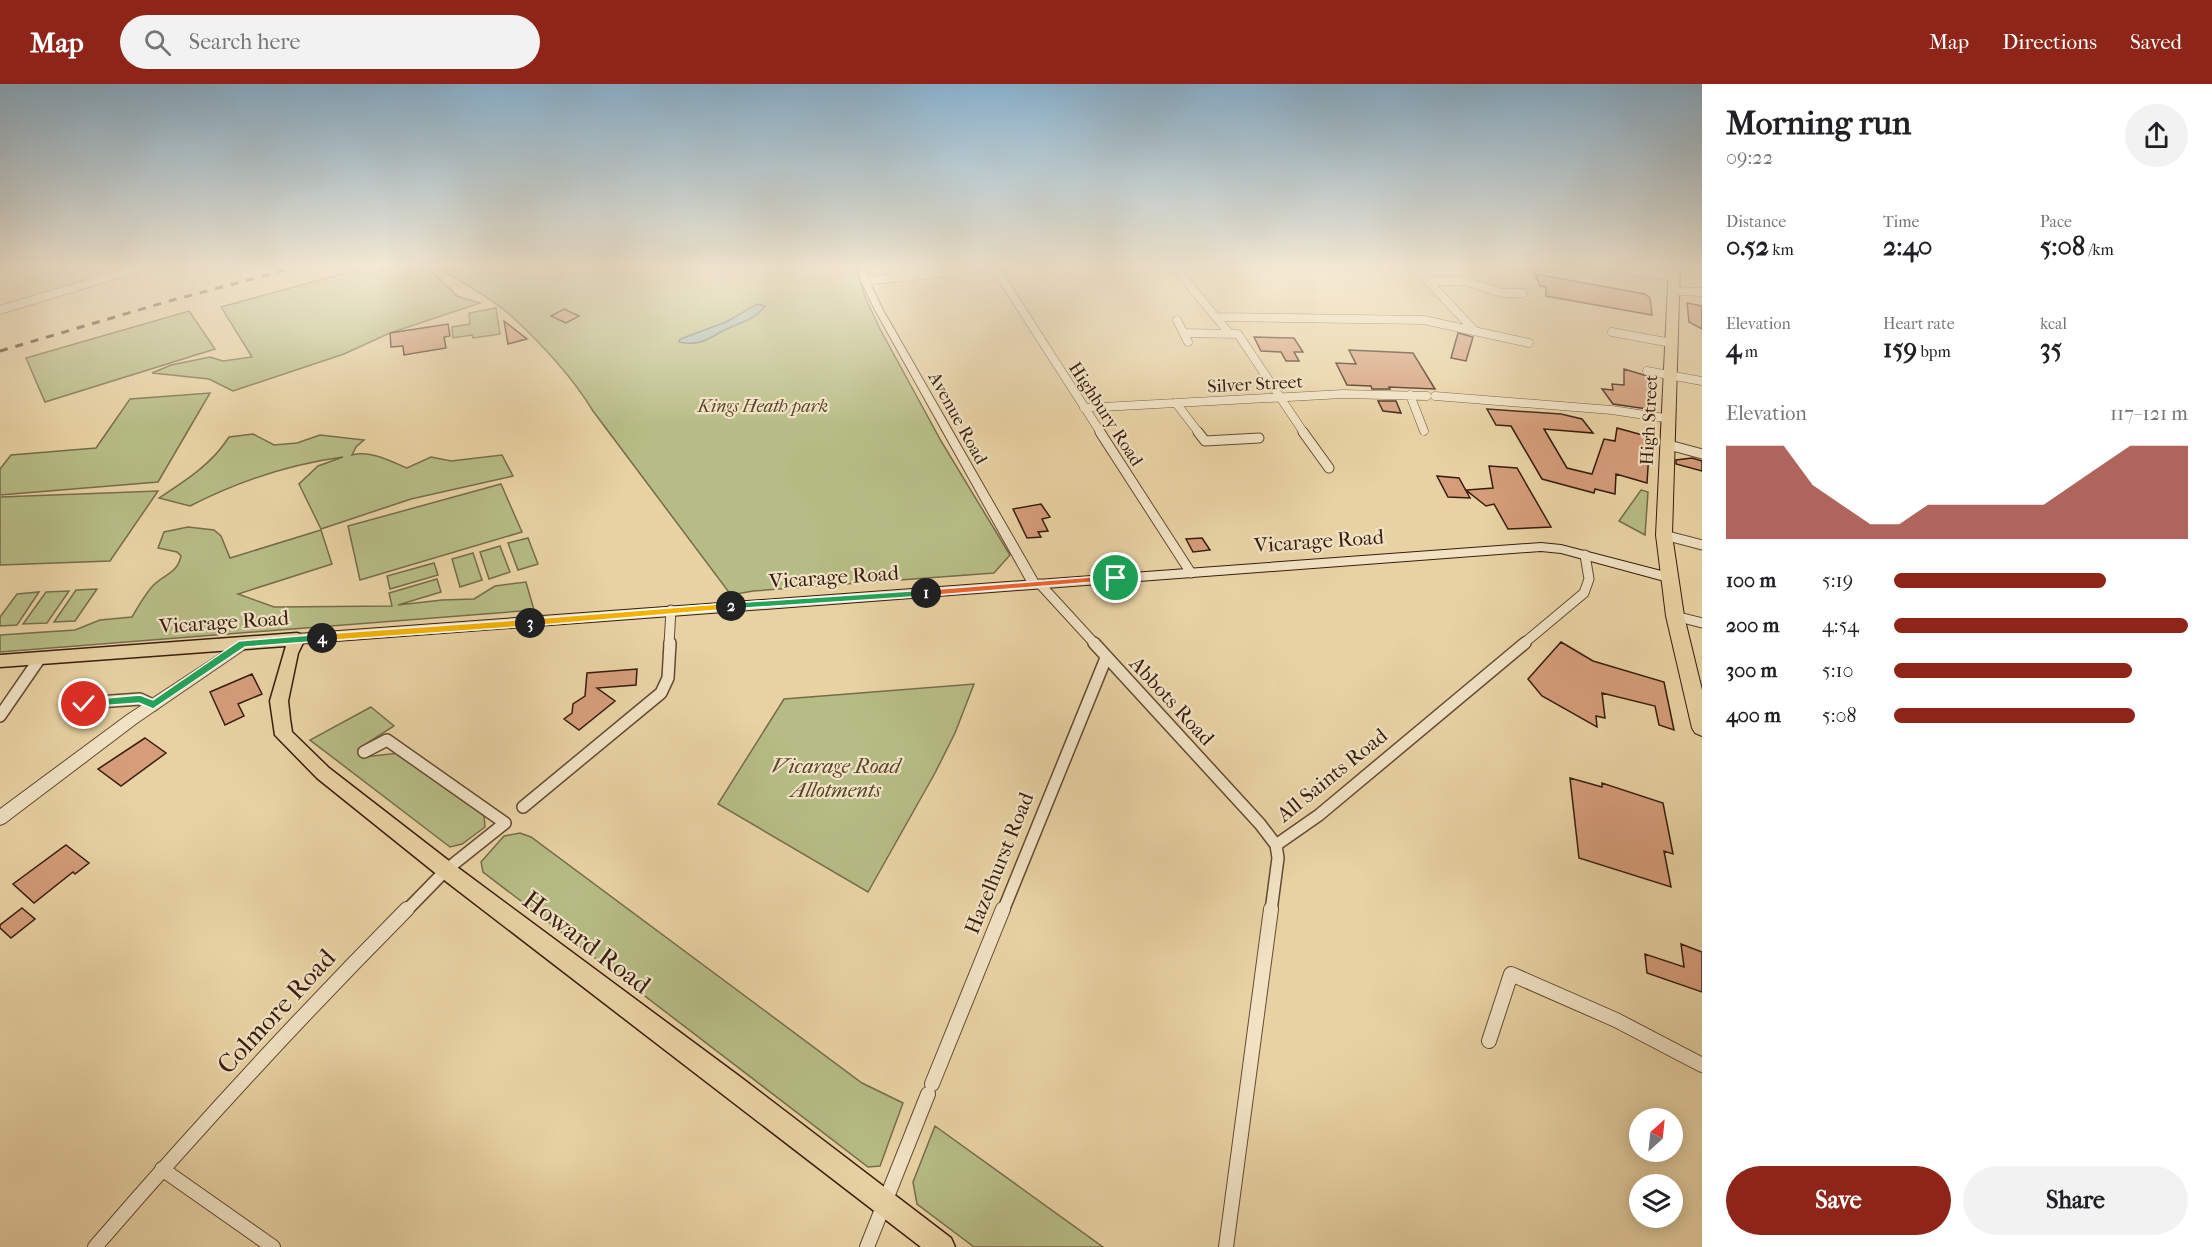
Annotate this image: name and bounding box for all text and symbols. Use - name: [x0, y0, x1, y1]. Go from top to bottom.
- search box: [120, 15, 540, 69]
- text: Map: [30, 26, 84, 59]
- icon: search: [141, 26, 174, 59]
- text: Search here: [189, 29, 300, 55]
- text: Map: [1929, 30, 1969, 54]
- text: Directions: [2002, 30, 2097, 54]
- text: Saved: [2130, 30, 2182, 54]
- text: Morning run: [1726, 104, 1911, 143]
- button: share: [2125, 104, 2188, 167]
- text: 09:22: [1726, 146, 1773, 169]
- text: Distance: [1726, 212, 1786, 231]
- text: Time: [1883, 212, 1919, 231]
- text: Pace: [2040, 212, 2072, 231]
- text: 0.52: [1726, 231, 1769, 262]
- text: 2:40: [1883, 231, 1932, 262]
- text: 5:08: [2040, 231, 2085, 262]
- text: km: [1769, 240, 1794, 259]
- text: /km: [2085, 240, 2114, 259]
- text: Elevation: [1726, 314, 1791, 333]
- text: Heart rate: [1883, 314, 1955, 333]
- text: kcal: [2040, 314, 2067, 333]
- text: 4: [1726, 333, 1741, 364]
- text: 159: [1883, 333, 1917, 364]
- text: 35: [2040, 333, 2062, 364]
- text: m: [1741, 342, 1758, 361]
- text: bpm: [1917, 342, 1951, 361]
- street label: Highbury Road: [1064, 358, 1147, 470]
- street label: Avenue Road: [923, 368, 992, 468]
- street label: Silver Street: [1207, 371, 1304, 397]
- street label: High Street: [1637, 374, 1662, 466]
- park label: Kings Heath park: [696, 396, 828, 417]
- text: Elevation: [1726, 402, 1807, 425]
- text: 117–121 m: [2110, 402, 2188, 425]
- street label: Vicarage Road: [1252, 524, 1385, 558]
- pin: [1090, 552, 1141, 603]
- street label: Vicarage Road: [767, 560, 900, 594]
- icon: arrive: [1099, 561, 1132, 594]
- text: 100 m: [1726, 569, 1776, 592]
- text: 5:19: [1822, 569, 1853, 592]
- pin: 1: [911, 578, 941, 608]
- text: 1: [923, 583, 929, 602]
- pin: 2: [716, 591, 746, 621]
- text: 2: [727, 596, 735, 615]
- street label: Vicarage Road: [157, 605, 290, 639]
- pin: 3: [515, 608, 545, 638]
- text: 3: [527, 613, 533, 632]
- text: 200 m: [1726, 614, 1779, 637]
- text: 4:54: [1822, 614, 1859, 637]
- pin: 4: [307, 623, 337, 653]
- text: 4: [317, 628, 327, 647]
- street label: Abbots Road: [1124, 651, 1220, 751]
- text: 300 m: [1726, 659, 1777, 682]
- text: 5:10: [1822, 659, 1854, 682]
- pin: [58, 678, 109, 729]
- icon: check: [67, 687, 100, 720]
- text: 400 m: [1726, 704, 1781, 727]
- text: 5:08: [1822, 704, 1857, 727]
- street label: All Saints Road: [1271, 723, 1392, 827]
- park label: Vicarage Road Allotments: [772, 754, 903, 802]
- street label: Hazelhurst Road: [960, 788, 1039, 937]
- street label: Howard Road: [517, 884, 658, 1001]
- street label: Colmore Road: [211, 942, 343, 1080]
- north arrow: [1629, 1108, 1683, 1162]
- map controls: [1629, 1108, 1683, 1228]
- button: Save: [1726, 1166, 1951, 1235]
- button: Share: [1963, 1166, 2188, 1235]
- button: layers: [1629, 1174, 1683, 1228]

